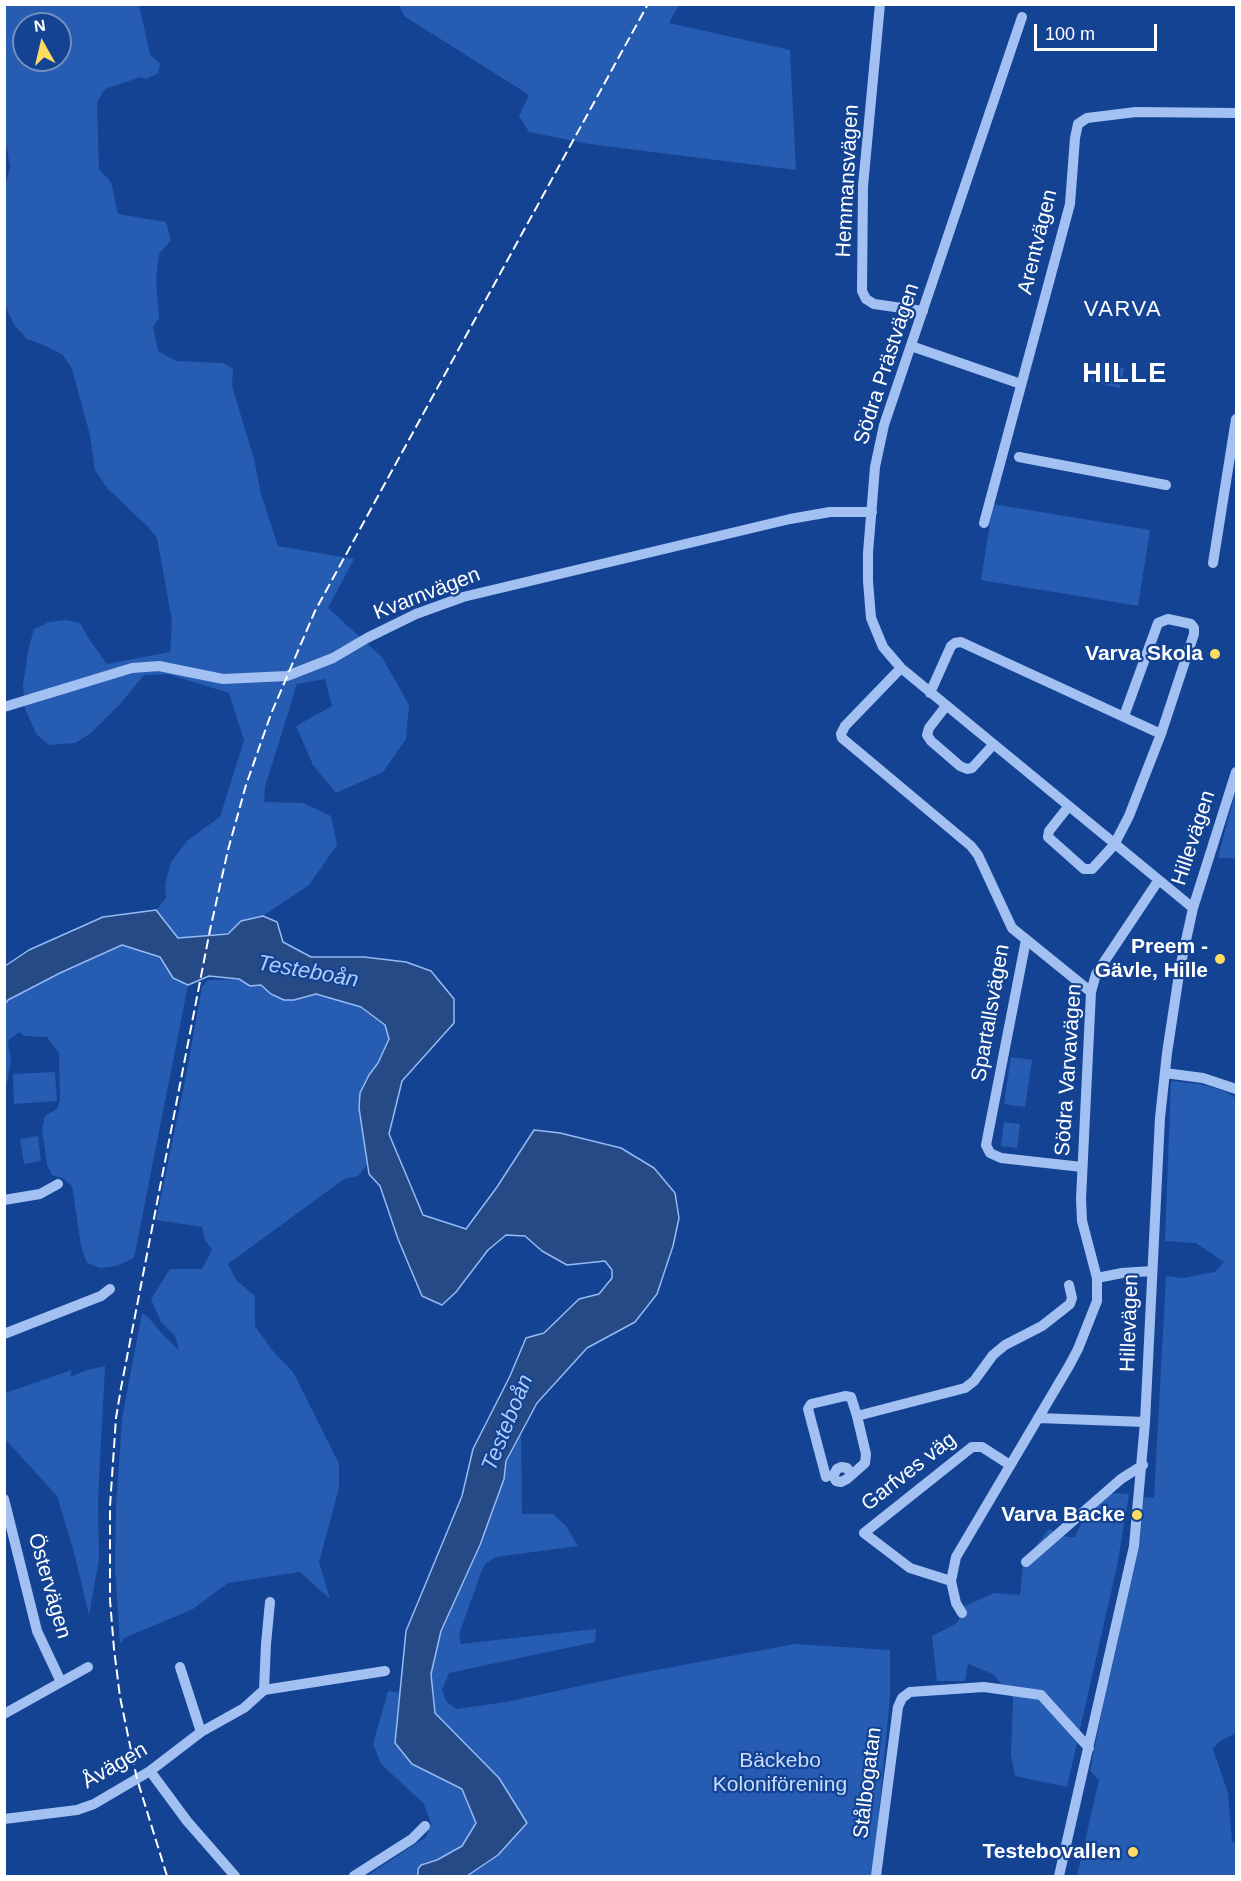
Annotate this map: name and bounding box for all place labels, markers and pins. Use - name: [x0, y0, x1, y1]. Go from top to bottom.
- place label: Varva Skola: [1085, 641, 1203, 667]
- marker: Varva Skola: [1208, 647, 1222, 661]
- place label: Preem - Gävle, Hille: [1095, 934, 1208, 984]
- marker: Preem - Gävle, Hille: [1213, 952, 1227, 966]
- place label: Varva Backe: [1001, 1502, 1125, 1528]
- marker: Varva Backe: [1130, 1508, 1144, 1522]
- place label: Testebovallen: [983, 1839, 1121, 1865]
- marker: Testebovallen: [1126, 1845, 1140, 1859]

